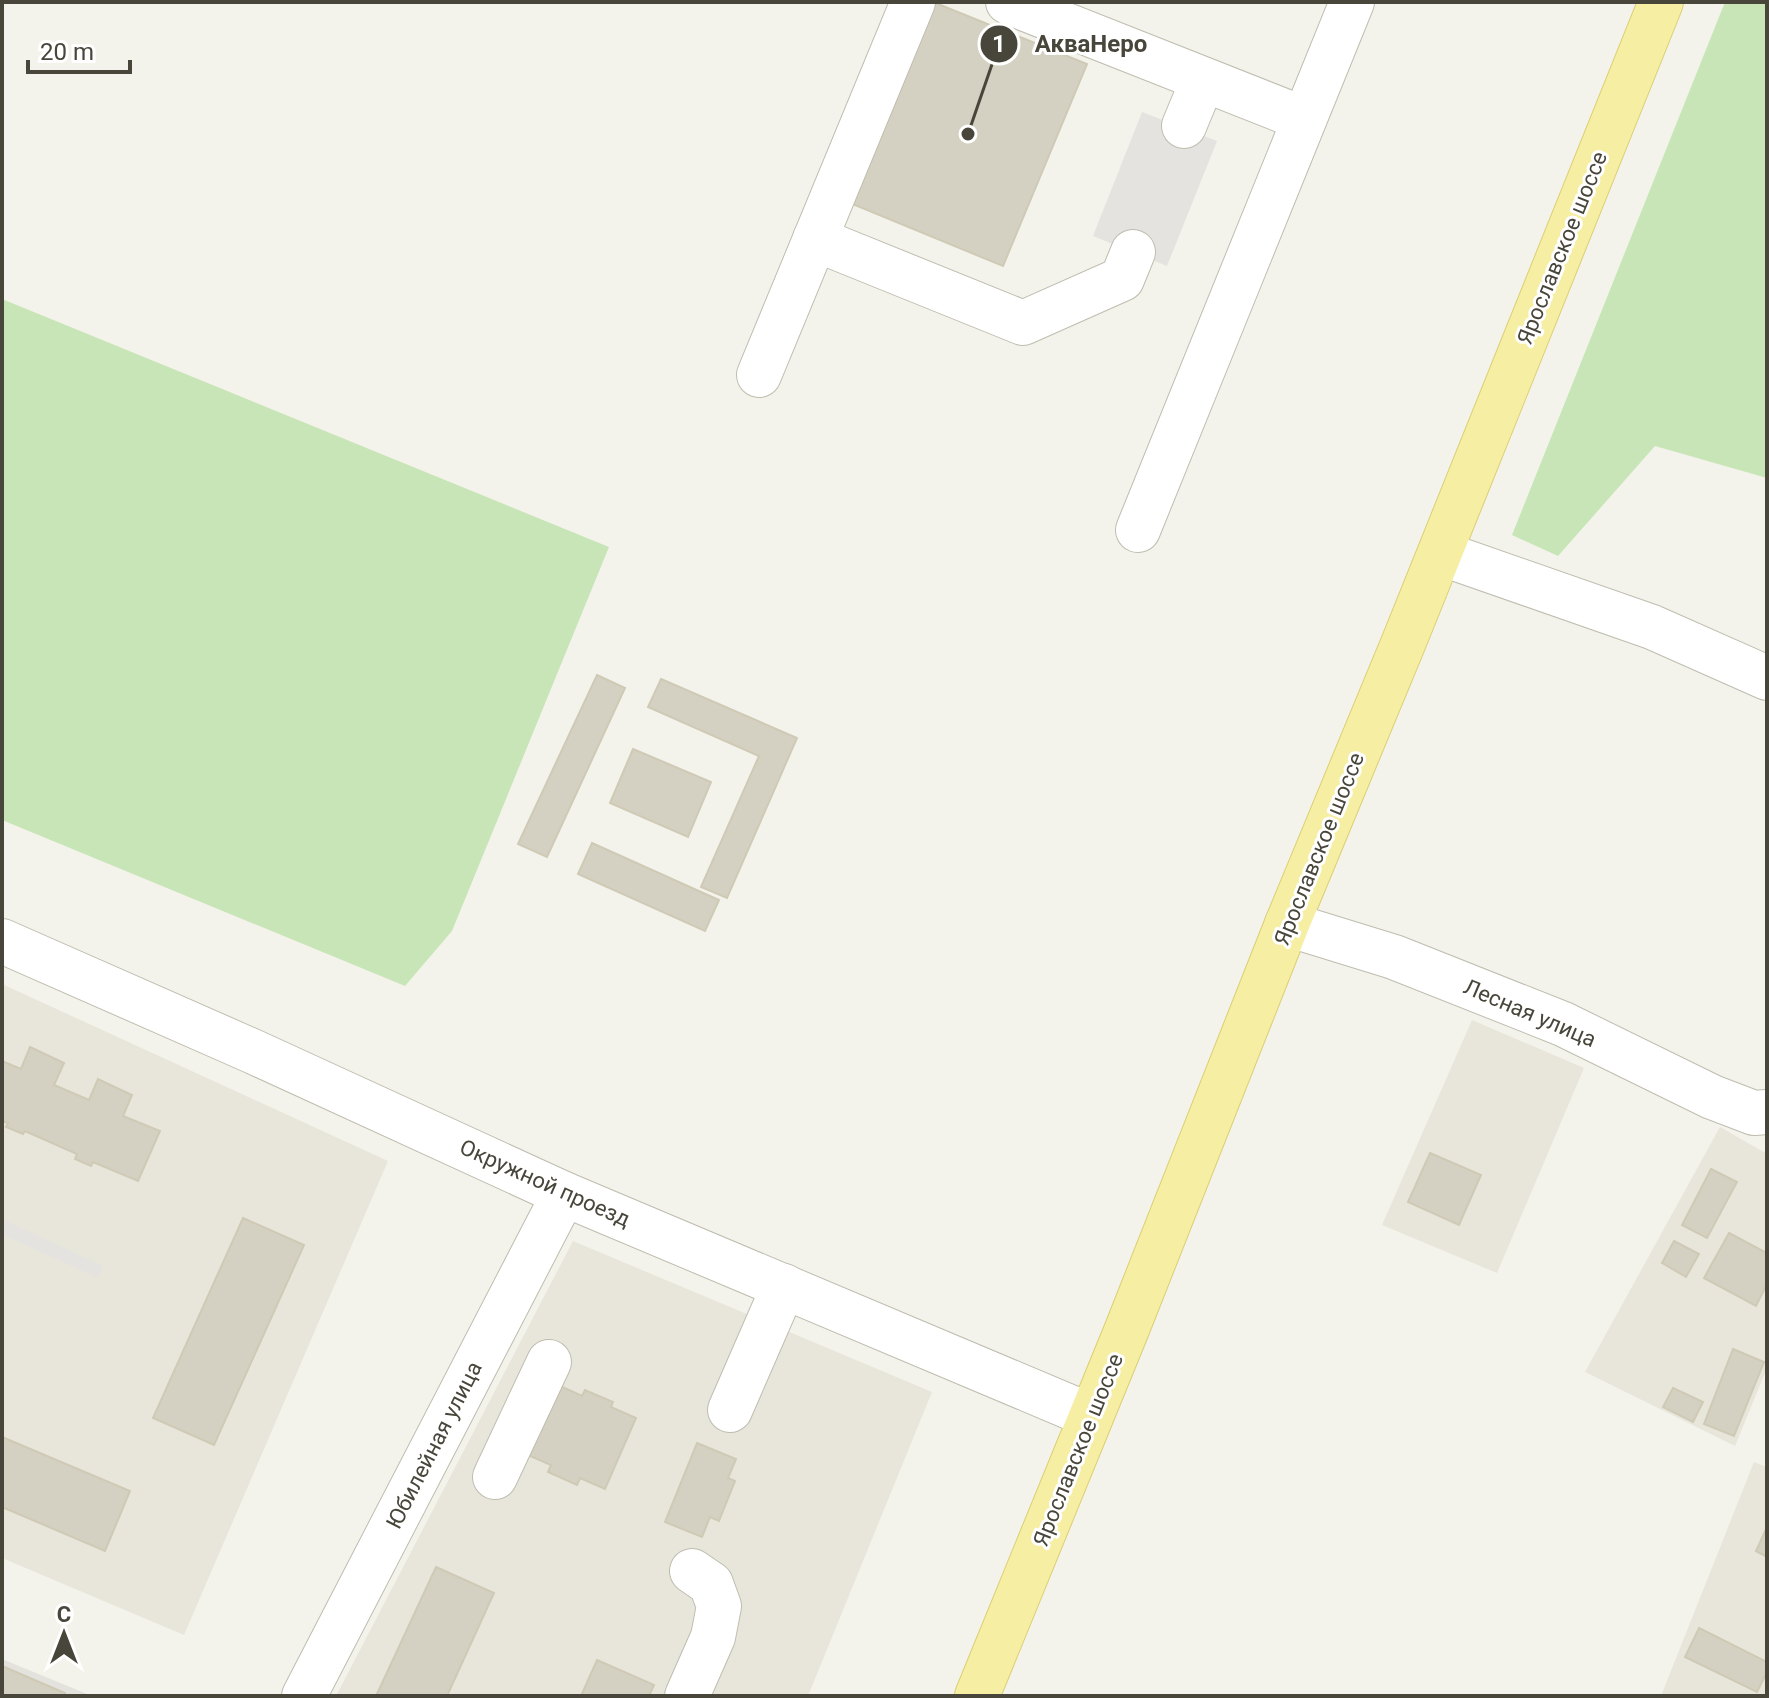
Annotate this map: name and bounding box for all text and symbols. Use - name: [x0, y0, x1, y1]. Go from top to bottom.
- callout: АкваНеро: [979, 20, 1163, 68]
- scale bar: [28, 24, 130, 74]
- text: 1: [992, 30, 1006, 58]
- text: АкваНеро: [1035, 30, 1147, 58]
- text: 20 m: [40, 38, 94, 66]
- street label: Ярославское шоссе: [1512, 148, 1612, 348]
- street label: Ярославское шоссе: [1269, 749, 1369, 949]
- street label: Лесная улица: [1460, 974, 1600, 1052]
- street label: Окружной проезд: [456, 1134, 634, 1232]
- street label: Ярославское шоссе: [1028, 1350, 1128, 1550]
- street label: Юбилейная улица: [381, 1357, 487, 1533]
- north arrow: [24, 1594, 104, 1674]
- text: С: [57, 1602, 71, 1627]

